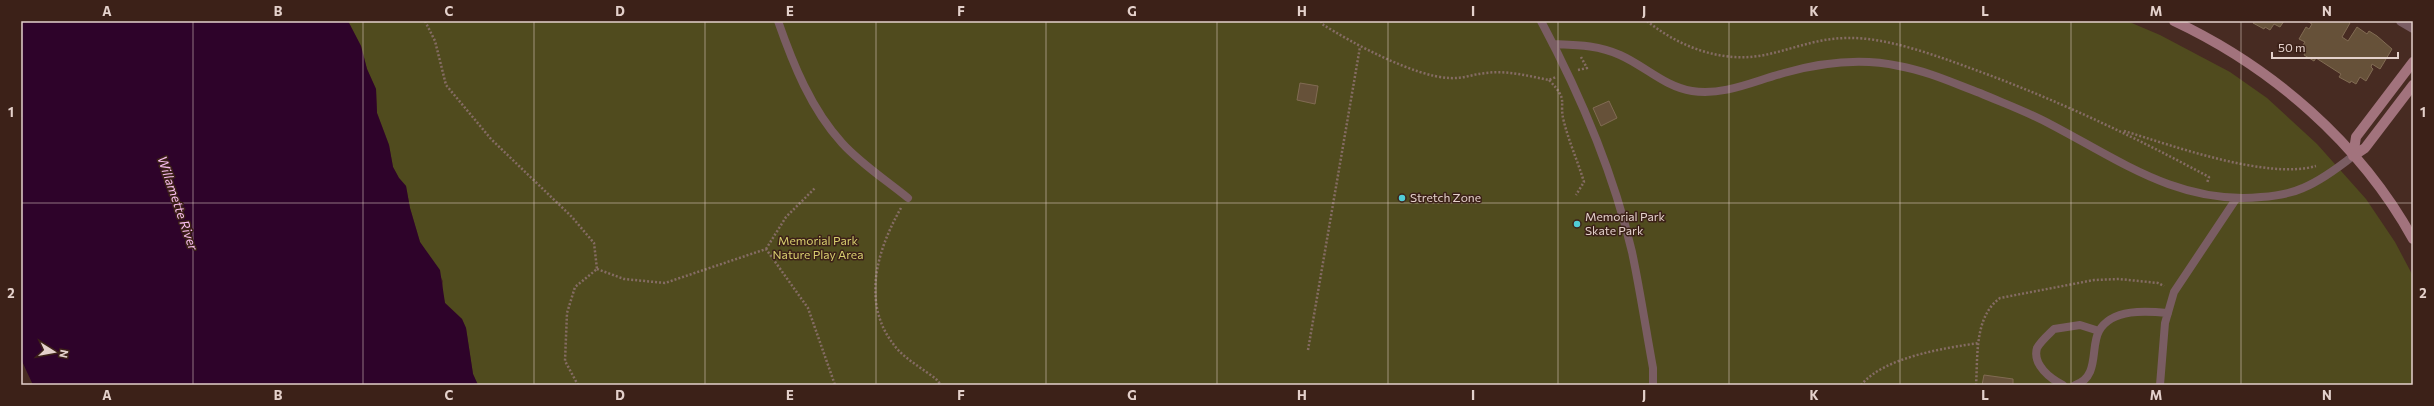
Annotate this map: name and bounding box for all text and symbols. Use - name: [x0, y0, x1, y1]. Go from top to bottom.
- text: A: [102, 3, 112, 19]
- text: B: [274, 3, 283, 19]
- text: C: [445, 3, 454, 19]
- text: D: [615, 3, 625, 19]
- text: E: [786, 3, 794, 19]
- text: F: [957, 3, 965, 19]
- text: G: [1127, 3, 1137, 19]
- text: H: [1297, 3, 1307, 19]
- text: I: [1471, 3, 1475, 19]
- text: J: [1642, 3, 1646, 19]
- text: K: [1809, 3, 1819, 19]
- text: L: [1981, 3, 1989, 19]
- text: M: [2150, 3, 2162, 19]
- text: N: [2322, 3, 2332, 19]
- scale bar: [2272, 34, 2398, 60]
- text: 50 m: [2278, 40, 2306, 54]
- text: 1: [8, 104, 14, 120]
- text: 1: [2420, 104, 2426, 120]
- water label: Willamette River: [154, 154, 202, 253]
- place label: Stretch Zone: [1410, 190, 1481, 204]
- marker: Stretch Zone: [1397, 193, 1407, 203]
- place label: Memorial Park Skate Park: [1585, 209, 1666, 237]
- marker: Memorial Park Skate Park: [1572, 219, 1582, 229]
- park label: Memorial Park Nature Play Area: [773, 233, 863, 261]
- text: 2: [7, 285, 15, 301]
- text: 2: [2419, 285, 2427, 301]
- north arrow: [34, 332, 74, 372]
- text: N: [57, 349, 71, 359]
- text: A: [102, 387, 112, 403]
- text: B: [274, 387, 283, 403]
- text: C: [445, 387, 454, 403]
- text: D: [615, 387, 625, 403]
- text: E: [786, 387, 794, 403]
- text: F: [957, 387, 965, 403]
- text: G: [1127, 387, 1137, 403]
- text: H: [1297, 387, 1307, 403]
- text: I: [1471, 387, 1475, 403]
- text: J: [1642, 387, 1646, 403]
- text: K: [1809, 387, 1819, 403]
- text: L: [1981, 387, 1989, 403]
- text: M: [2150, 387, 2162, 403]
- text: N: [2322, 387, 2332, 403]

